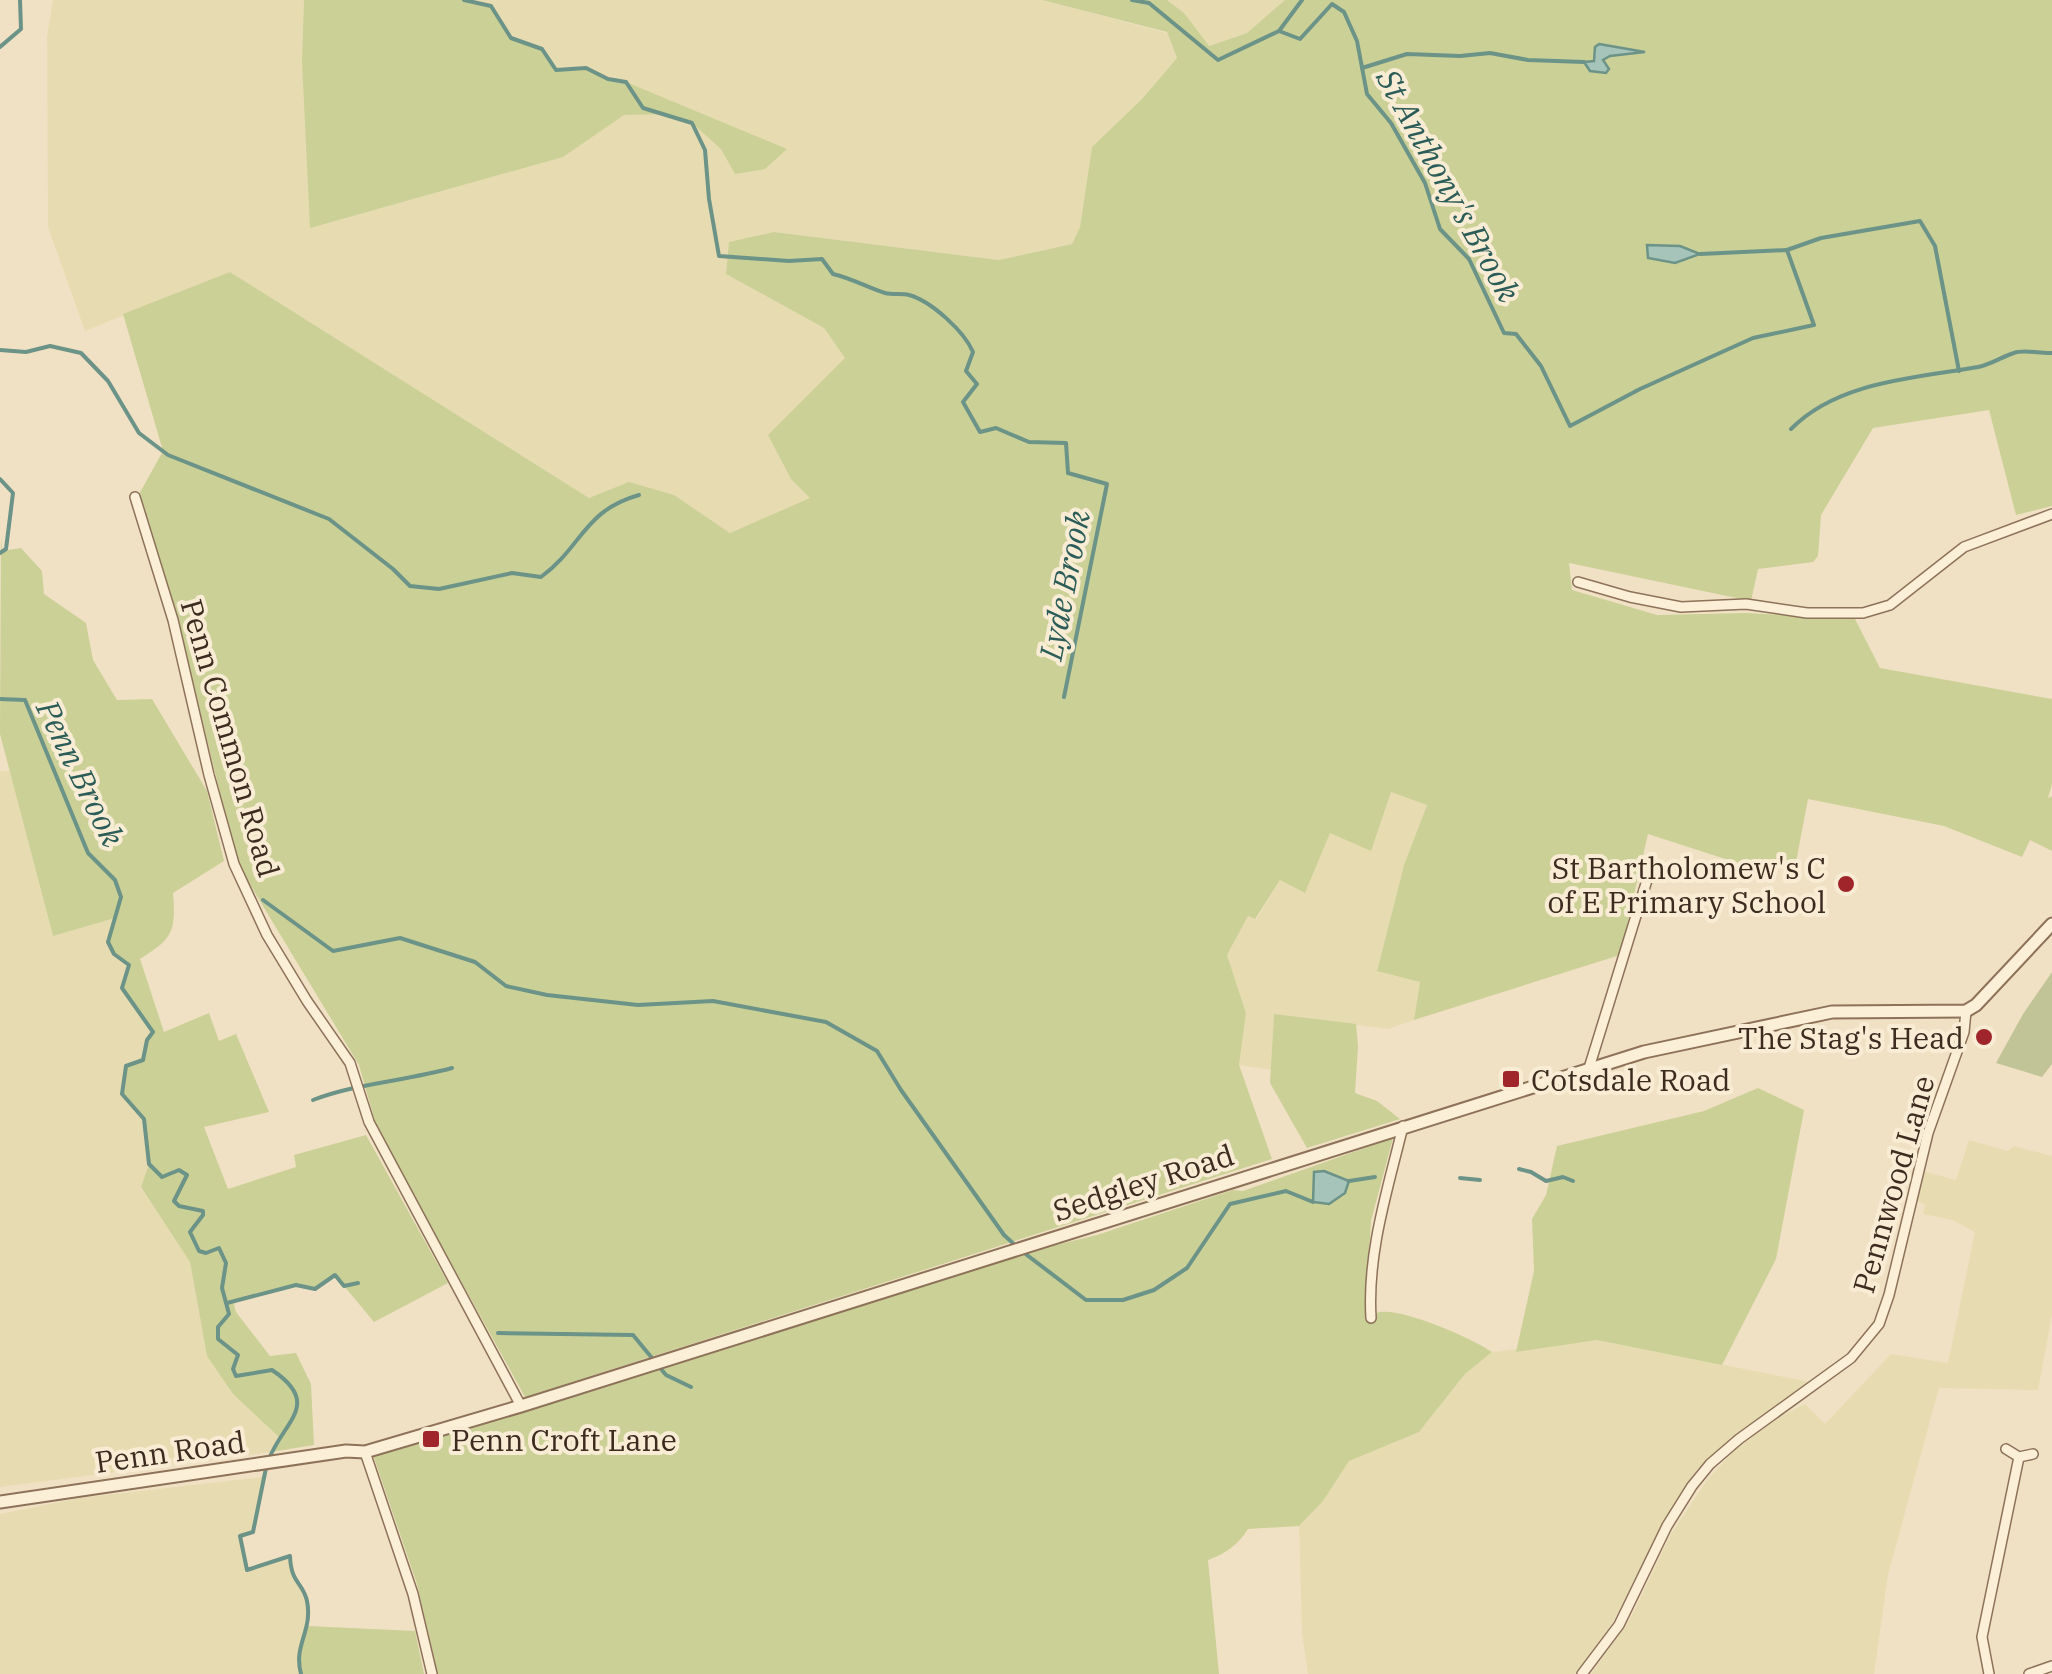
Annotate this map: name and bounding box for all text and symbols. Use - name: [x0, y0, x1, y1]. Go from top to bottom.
- water label: St Anthony's Brook: [1367, 60, 1530, 309]
- water label: Lyde Brook: [1029, 507, 1099, 664]
- street label: Penn Common Road: [173, 594, 289, 882]
- water label: Penn Brook: [27, 692, 134, 853]
- place label: St Bartholomew's C of E Primary School: [1548, 848, 1826, 921]
- marker: St Bartholomew's C of E Primary School: [1835, 873, 1857, 895]
- place label: The Stag's Head: [1738, 1018, 1964, 1057]
- marker: The Stag's Head: [1973, 1026, 1995, 1048]
- place label: Cotsdale Road: [1531, 1060, 1731, 1099]
- marker: Cotsdale Road: [1500, 1068, 1522, 1090]
- street label: Pennwood Lane: [1843, 1071, 1943, 1297]
- street label: Sedgley Road: [1048, 1134, 1238, 1230]
- place label: Penn Croft Lane: [451, 1420, 677, 1459]
- street label: Penn Road: [92, 1421, 248, 1481]
- marker: Penn Croft Lane: [420, 1428, 442, 1450]

